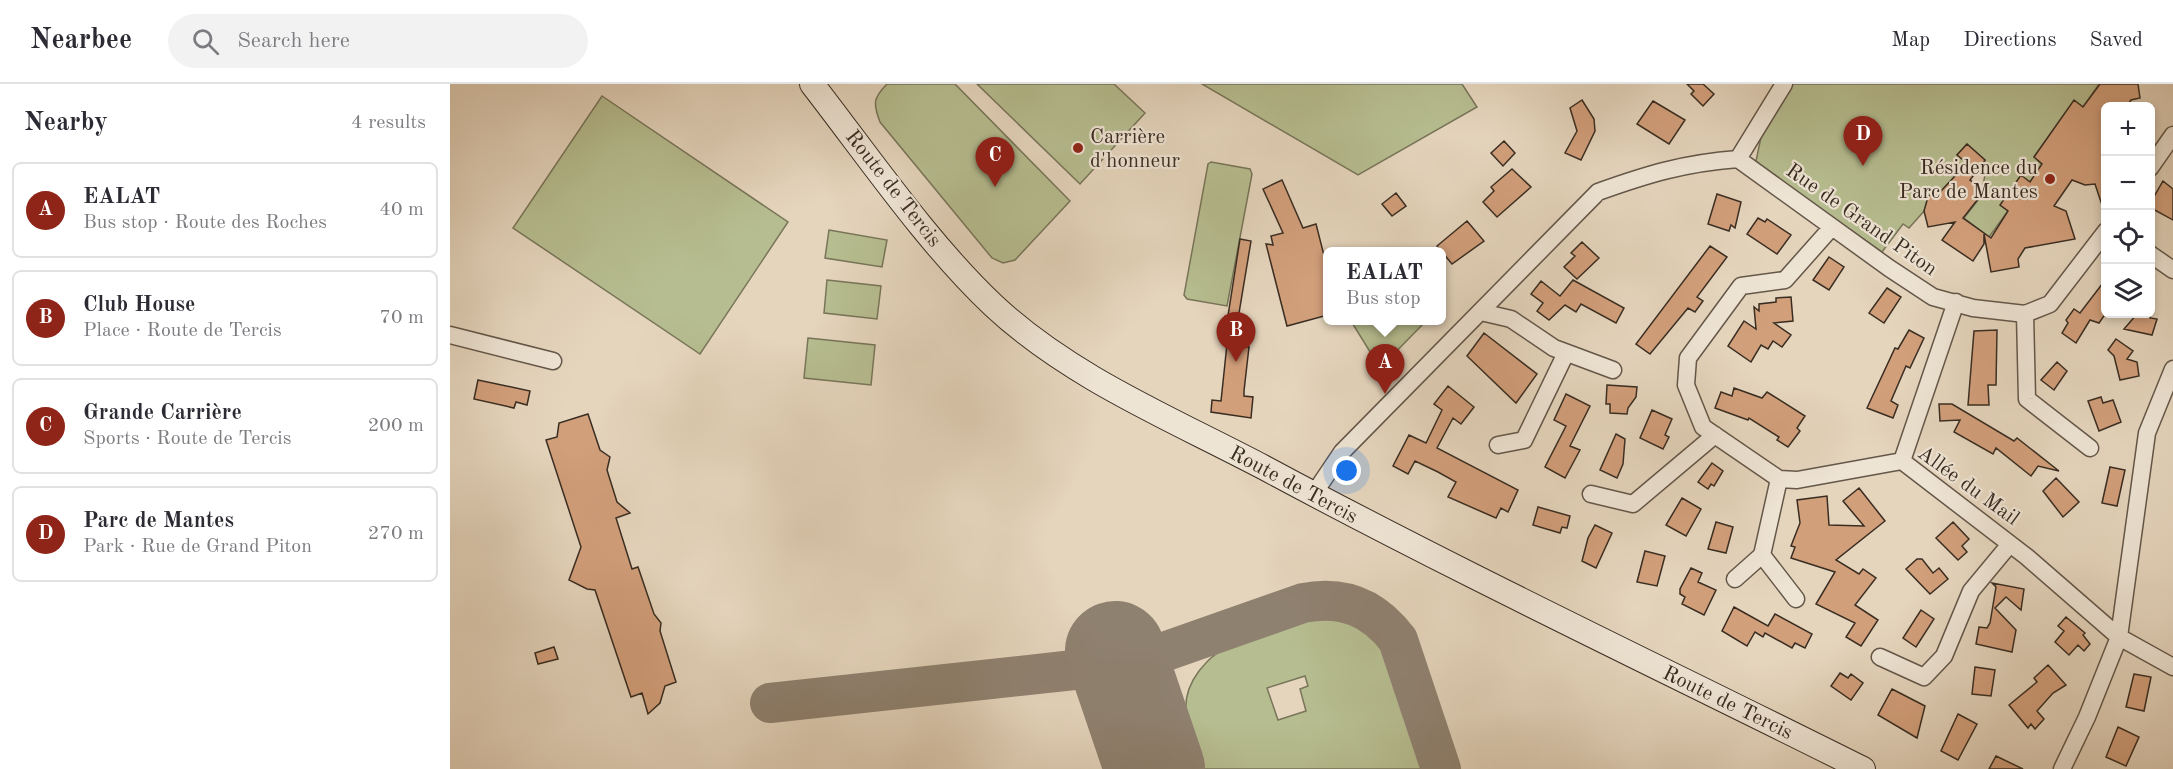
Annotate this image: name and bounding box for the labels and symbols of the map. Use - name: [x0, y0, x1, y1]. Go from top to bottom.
- pin: D: [1844, 116, 1882, 166]
- street label: Route de Tercis: [841, 127, 945, 251]
- place label: Carrière d'honneur: [1090, 127, 1180, 172]
- pin: C: [976, 138, 1014, 187]
- marker: Carrière d'honneur: [1071, 141, 1085, 155]
- place label: Résidence du Parc de Mantes: [1899, 158, 2038, 203]
- street label: Rue de Grand Piton: [1782, 160, 1941, 280]
- marker: Résidence du Parc de Mantes: [2043, 172, 2057, 186]
- pin: B: [1216, 312, 1256, 362]
- pin: A: [1366, 344, 1404, 394]
- street label: Allée du Mail: [1913, 442, 2023, 530]
- street label: Route de Tercis: [1226, 443, 1361, 528]
- your location: [1332, 456, 1361, 485]
- street label: Route de Tercis: [1659, 663, 1796, 744]

